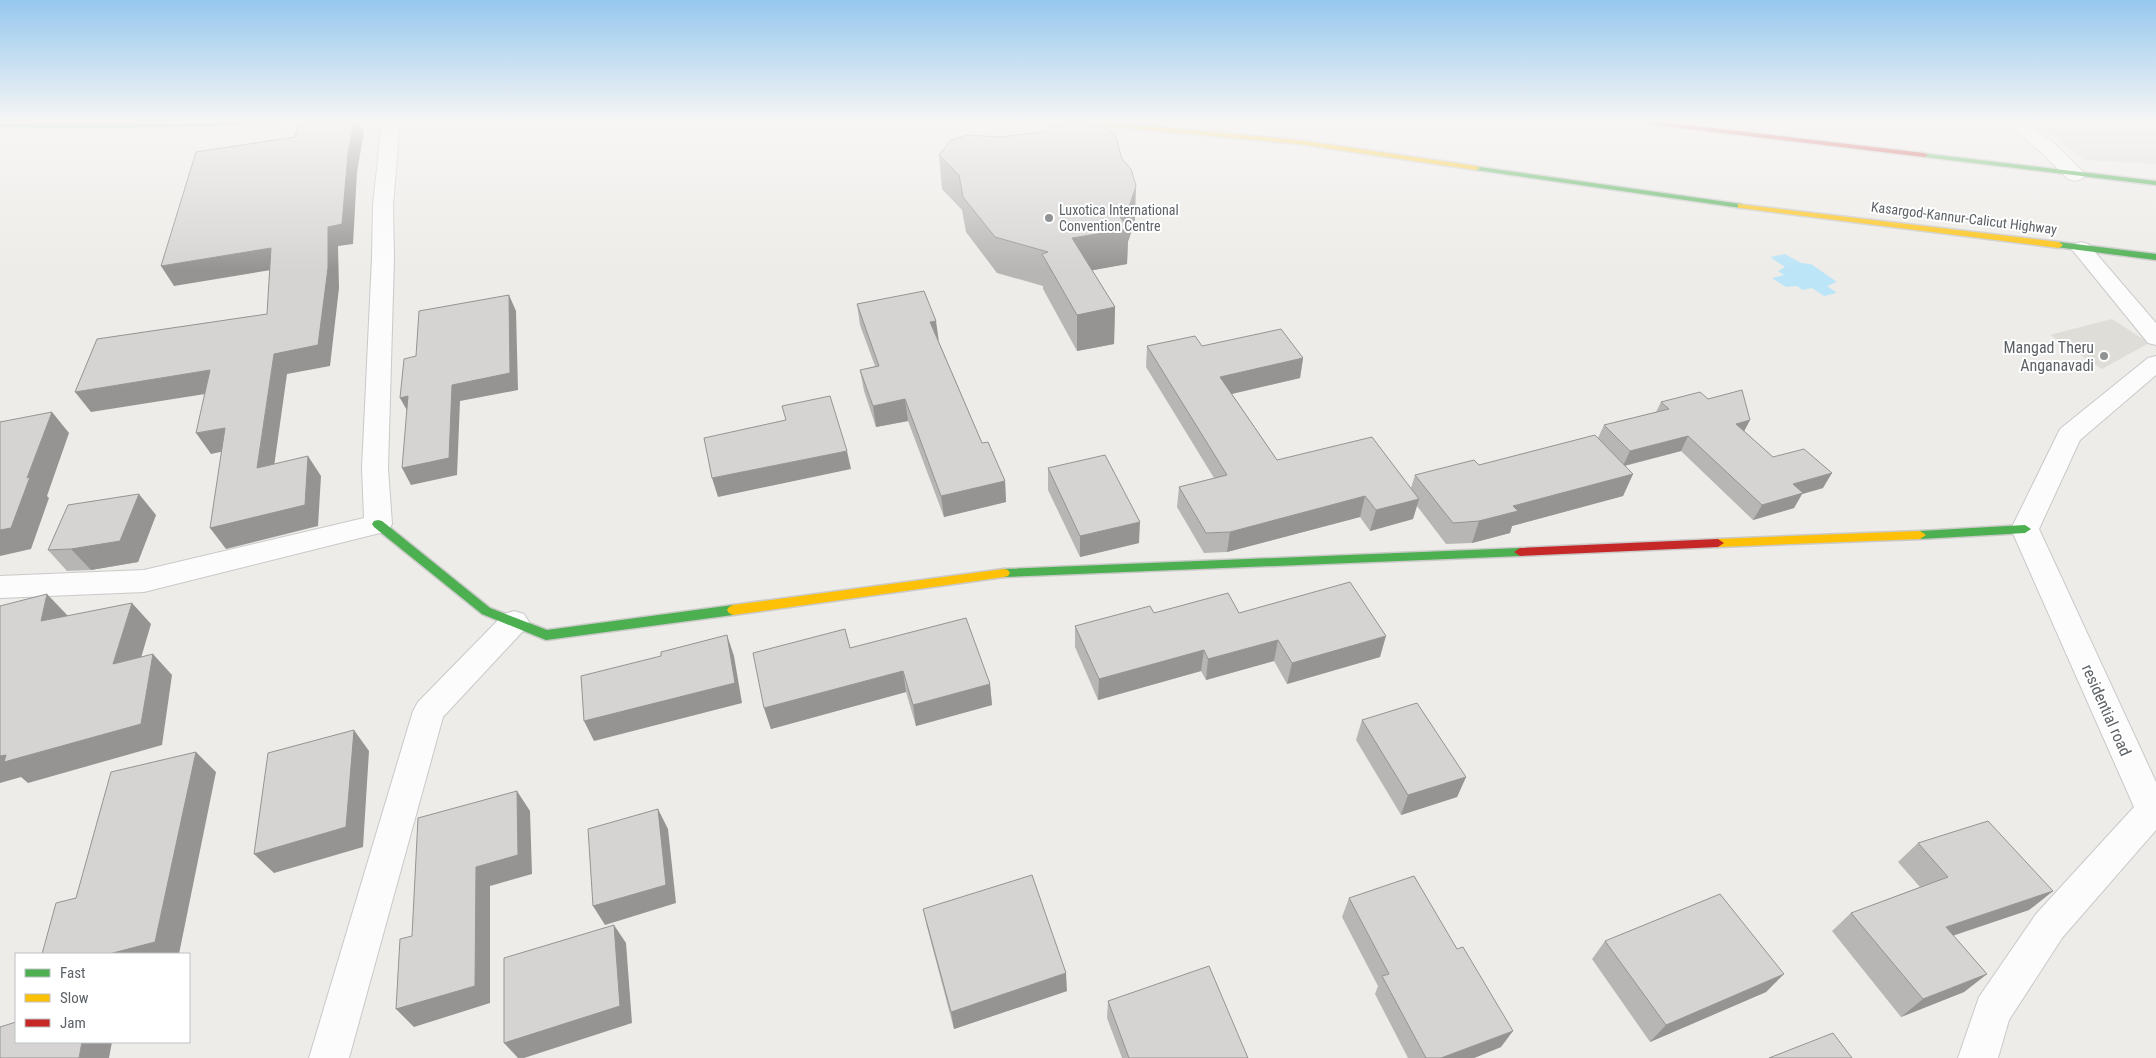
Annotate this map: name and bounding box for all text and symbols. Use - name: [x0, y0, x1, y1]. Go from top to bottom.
- street label: Kasargod-Kannur-Calicut Highway: [1870, 199, 2058, 237]
- place label: Luxotica International Convention Centre: [1059, 202, 1179, 234]
- marker: Luxotica International Convention Centre: [1043, 212, 1055, 224]
- place label: Mangad Theru Anganavadi: [2003, 338, 2094, 375]
- marker: Mangad Theru Anganavadi: [2098, 350, 2110, 362]
- street label: residential road: [2078, 662, 2135, 759]
- legend: [15, 953, 190, 1043]
- text: Fast: [60, 964, 85, 982]
- text: Slow: [60, 989, 89, 1007]
- text: Jam: [60, 1014, 86, 1032]

